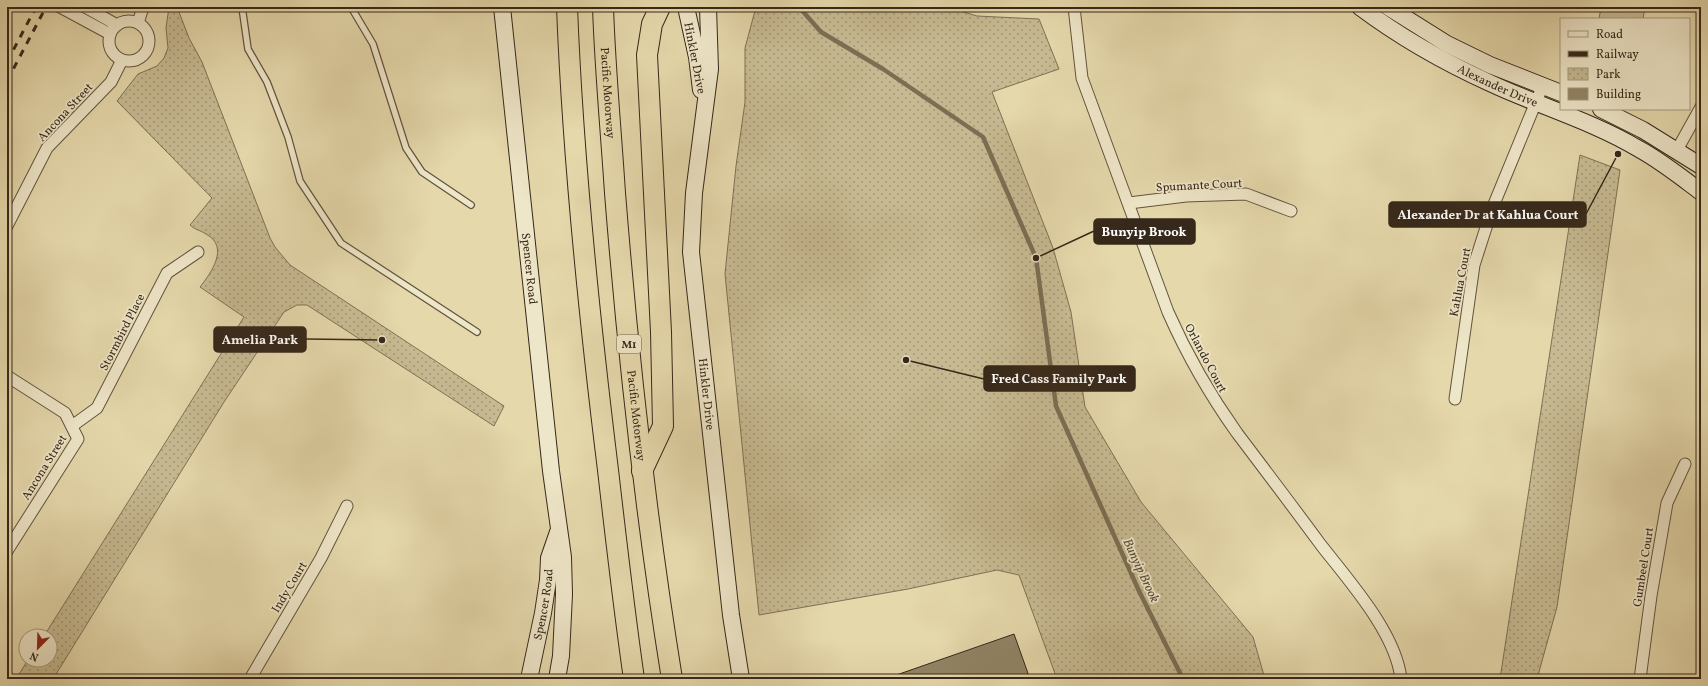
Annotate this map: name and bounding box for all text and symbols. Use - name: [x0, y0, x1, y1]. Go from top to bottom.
- legend: [1560, 18, 1690, 110]
- street label: Hinkler Drive: [679, 21, 709, 96]
- text: Road: [1596, 27, 1623, 43]
- street label: Pacific Motorway: [596, 47, 618, 140]
- text: Railway: [1596, 47, 1639, 63]
- street label: Alexander Drive: [1454, 62, 1540, 112]
- text: Park: [1596, 67, 1621, 83]
- street label: Ancona Street: [35, 80, 97, 145]
- text: Building: [1596, 87, 1641, 103]
- street label: Spumante Court: [1155, 176, 1243, 196]
- callout: Alexander Dr at Kahlua Court: [1389, 202, 1586, 227]
- text: Alexander Dr at Kahlua Court: [1397, 207, 1579, 225]
- callout: Bunyip Brook: [1094, 219, 1195, 244]
- text: Bunyip Brook: [1102, 224, 1187, 242]
- street label: Spencer Road: [517, 232, 540, 306]
- street label: Kahlua Court: [1446, 246, 1476, 318]
- street label: Stormbird Place: [97, 291, 149, 374]
- street label: Orlando Court: [1180, 321, 1230, 396]
- callout: Amelia Park: [214, 327, 306, 352]
- text: Amelia Park: [222, 332, 298, 350]
- road number: M1: [617, 335, 641, 353]
- street label: Hinkler Drive: [694, 357, 718, 431]
- callout: Fred Cass Family Park: [984, 366, 1135, 391]
- street label: Pacific Motorway: [622, 369, 648, 463]
- text: Fred Cass Family Park: [991, 371, 1127, 389]
- street label: Ancona Street: [18, 432, 71, 503]
- street label: Gumbeel Court: [1630, 526, 1658, 608]
- water label: Bunyip Brook: [1118, 536, 1163, 606]
- street label: Indy Court: [268, 559, 311, 616]
- street label: Spencer Road: [530, 568, 558, 642]
- north arrow: [18, 628, 58, 668]
- text: N: [28, 647, 41, 664]

